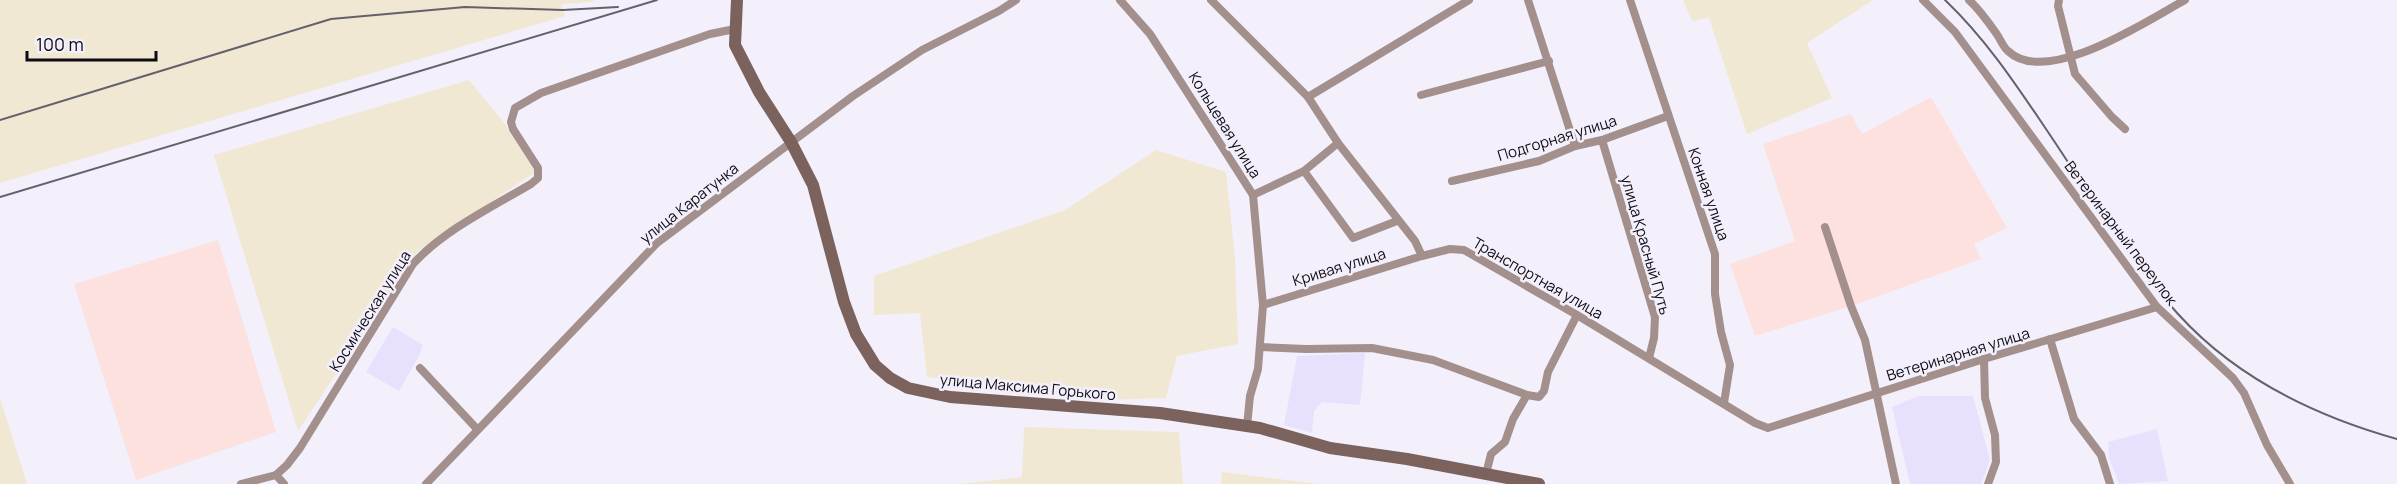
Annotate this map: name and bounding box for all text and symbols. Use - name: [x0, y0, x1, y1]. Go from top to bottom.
- scale bar: [27, 24, 156, 62]
- text: 100 m: [36, 32, 84, 56]
- street label: Кольцевая улица: [1184, 68, 1266, 182]
- street label: Подгорная улица: [1495, 110, 1619, 166]
- street label: Конная улица: [1683, 145, 1735, 243]
- street label: Ветеринарный переулок: [2060, 157, 2183, 310]
- street label: улица Каратунка: [635, 158, 743, 248]
- street label: улица Красный Путь: [1616, 173, 1676, 317]
- street label: Транспортная улица: [1469, 232, 1607, 324]
- street label: Кривая улица: [1290, 243, 1388, 291]
- street label: Космическая улица: [324, 246, 416, 376]
- street label: Ветеринарная улица: [1884, 322, 2032, 386]
- street label: улица Максима Горького: [939, 369, 1117, 405]

